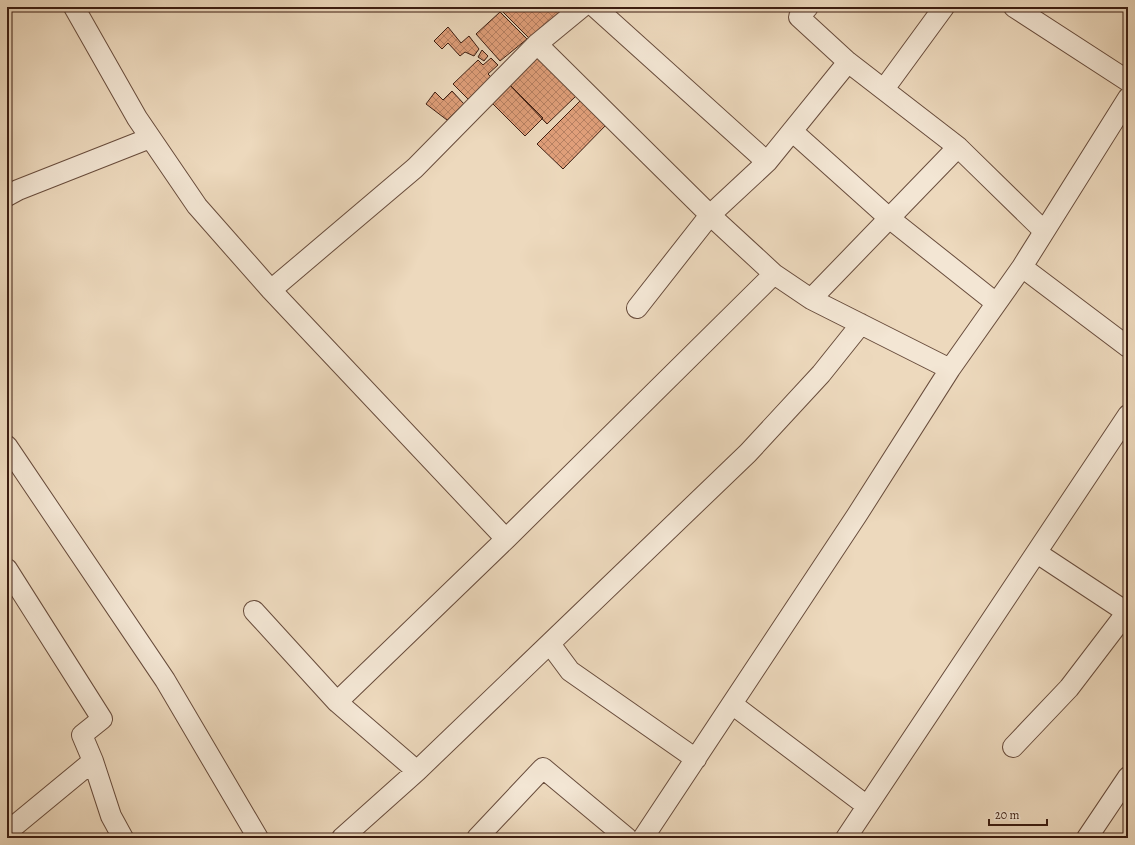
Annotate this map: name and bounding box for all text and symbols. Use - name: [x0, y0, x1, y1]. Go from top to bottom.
- scale bar: [989, 801, 1047, 827]
- text: 20 m: [995, 807, 1019, 823]

